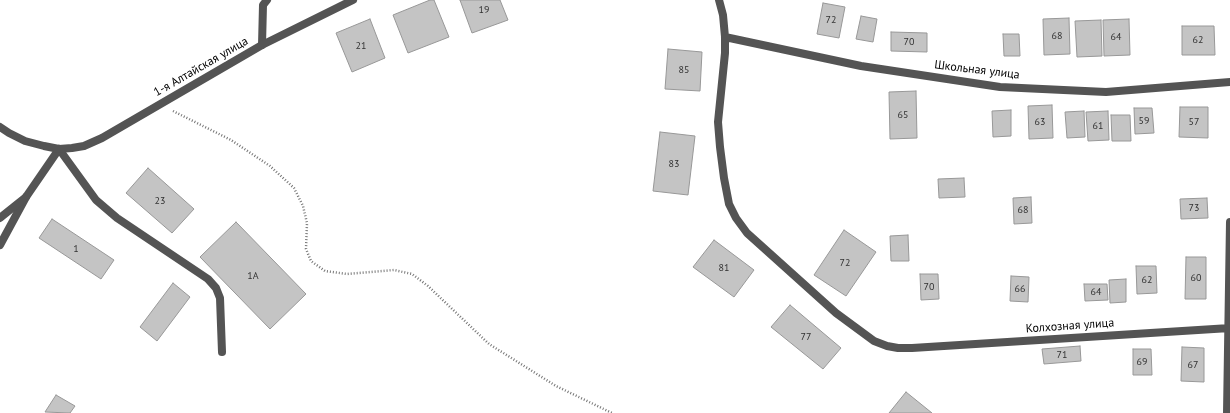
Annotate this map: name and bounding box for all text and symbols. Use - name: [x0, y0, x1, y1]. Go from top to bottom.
- house number: 19: [479, 4, 489, 16]
- house number: 72: [826, 14, 836, 26]
- house number: 68: [1052, 30, 1062, 42]
- house number: 64: [1111, 31, 1121, 43]
- street label: 1-я Алтайская улица: [151, 34, 251, 100]
- house number: 62: [1193, 34, 1203, 46]
- house number: 70: [904, 36, 914, 48]
- house number: 21: [356, 40, 366, 52]
- street label: Школьная улица: [933, 58, 1021, 82]
- house number: 85: [679, 64, 689, 76]
- house number: 65: [898, 109, 908, 121]
- house number: 59: [1139, 115, 1149, 127]
- house number: 63: [1035, 116, 1045, 128]
- house number: 57: [1189, 116, 1199, 128]
- house number: 61: [1093, 120, 1103, 132]
- house number: 83: [669, 158, 679, 170]
- house number: 23: [155, 195, 165, 207]
- house number: 73: [1189, 202, 1199, 214]
- house number: 68: [1018, 204, 1028, 216]
- house number: 1: [73, 243, 79, 255]
- house number: 72: [840, 257, 850, 269]
- house number: 81: [719, 262, 729, 274]
- house number: 1А: [247, 270, 259, 282]
- house number: 60: [1191, 272, 1201, 284]
- house number: 62: [1142, 274, 1152, 286]
- house number: 70: [924, 281, 934, 293]
- house number: 66: [1015, 283, 1025, 295]
- house number: 64: [1091, 286, 1101, 298]
- street label: Колхозная улица: [1025, 316, 1115, 336]
- house number: 77: [801, 331, 811, 343]
- house number: 71: [1057, 349, 1067, 361]
- house number: 69: [1137, 356, 1147, 368]
- house number: 67: [1188, 359, 1198, 371]

